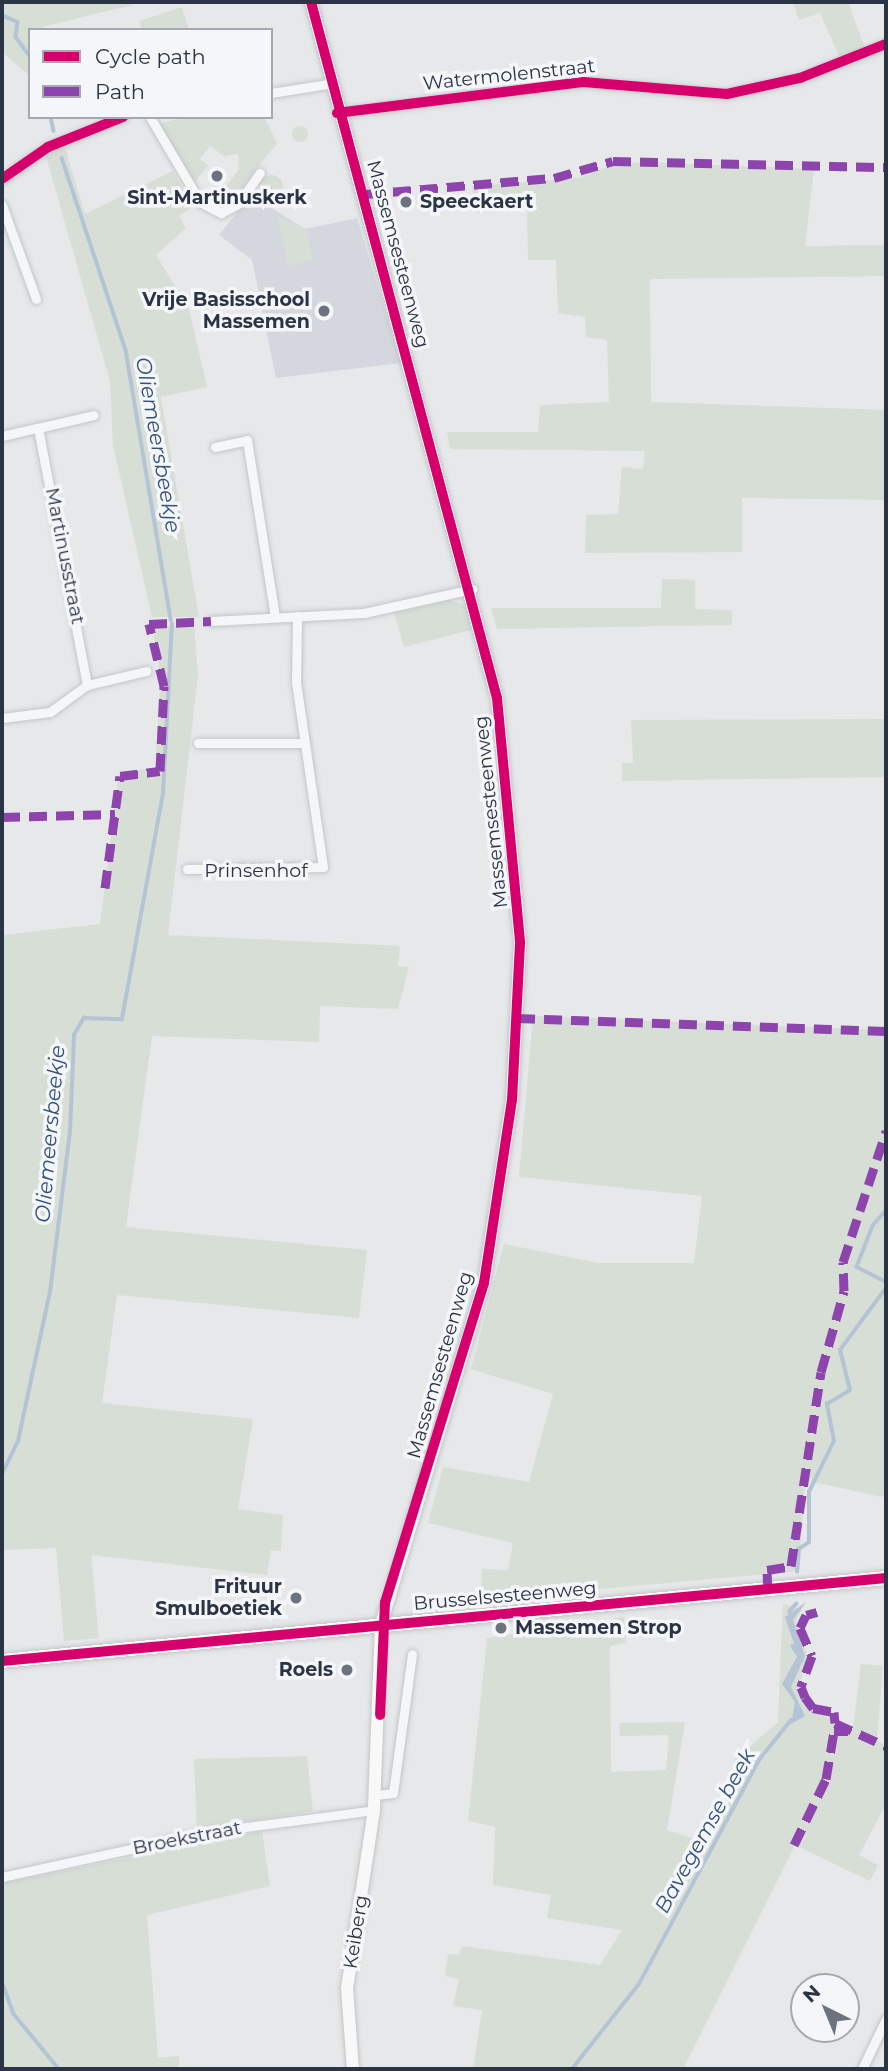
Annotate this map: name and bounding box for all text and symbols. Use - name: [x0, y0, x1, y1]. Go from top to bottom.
- legend: [28, 28, 273, 119]
- text: Cycle path: [95, 44, 206, 69]
- street label: Watermolenstraat: [422, 55, 596, 95]
- text: Path: [95, 79, 145, 104]
- street label: Massemsesteenweg: [362, 158, 434, 350]
- marker: Sint-Martinuskerk: [209, 168, 225, 184]
- place label: Sint-Martinuskerk: [127, 187, 307, 209]
- place label: Speeckaert: [420, 191, 533, 213]
- marker: Speeckaert: [398, 194, 414, 210]
- place label: Vrije Basisschool Massemen: [142, 289, 310, 333]
- marker: Vrije Basisschool Massemen: [316, 303, 332, 319]
- water label: Oliemeersbeekje: [130, 355, 186, 535]
- street label: Martinusstraat: [41, 486, 89, 626]
- street label: Massemsesteenweg: [470, 715, 512, 909]
- street label: Prinsenhof: [204, 860, 308, 882]
- water label: Oliemeersbeekje: [30, 1044, 70, 1224]
- street label: Massemsesteenweg: [402, 1269, 478, 1461]
- place label: Frituur Smulboetiek: [155, 1576, 282, 1620]
- street label: Brusselsesteenweg: [412, 1577, 598, 1615]
- marker: Frituur Smulboetiek: [288, 1590, 304, 1606]
- place label: Massemen Strop: [515, 1617, 682, 1639]
- marker: Massemen Strop: [493, 1620, 509, 1636]
- place label: Roels: [279, 1659, 333, 1681]
- marker: Roels: [339, 1662, 355, 1678]
- water label: Bavegemse beek: [649, 1745, 761, 1917]
- street label: Broekstraat: [131, 1816, 243, 1860]
- street label: Keiberg: [339, 1893, 373, 1971]
- north arrow: [790, 1973, 860, 2043]
- text: N: [798, 1980, 825, 2007]

